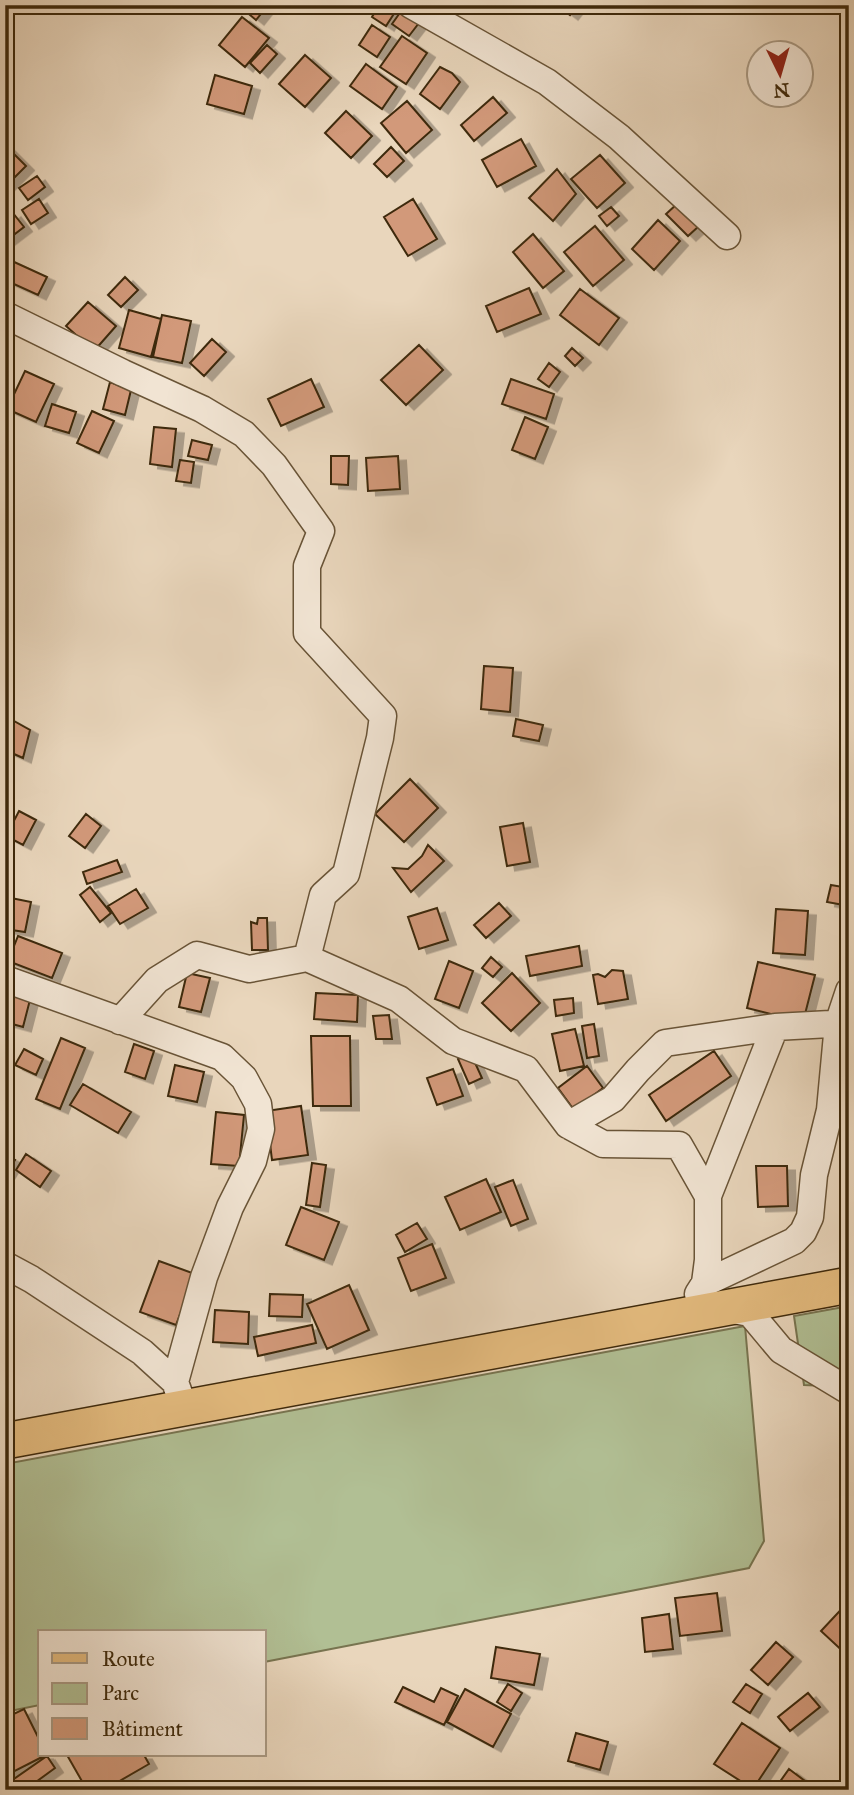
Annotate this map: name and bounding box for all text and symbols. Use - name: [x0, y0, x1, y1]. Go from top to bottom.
- north arrow: [746, 38, 816, 108]
- text: N: [772, 78, 790, 103]
- legend: [38, 1630, 266, 1756]
- text: Route: [102, 1646, 155, 1672]
- text: Parc: [102, 1680, 139, 1706]
- text: Bâtiment: [102, 1716, 184, 1742]

